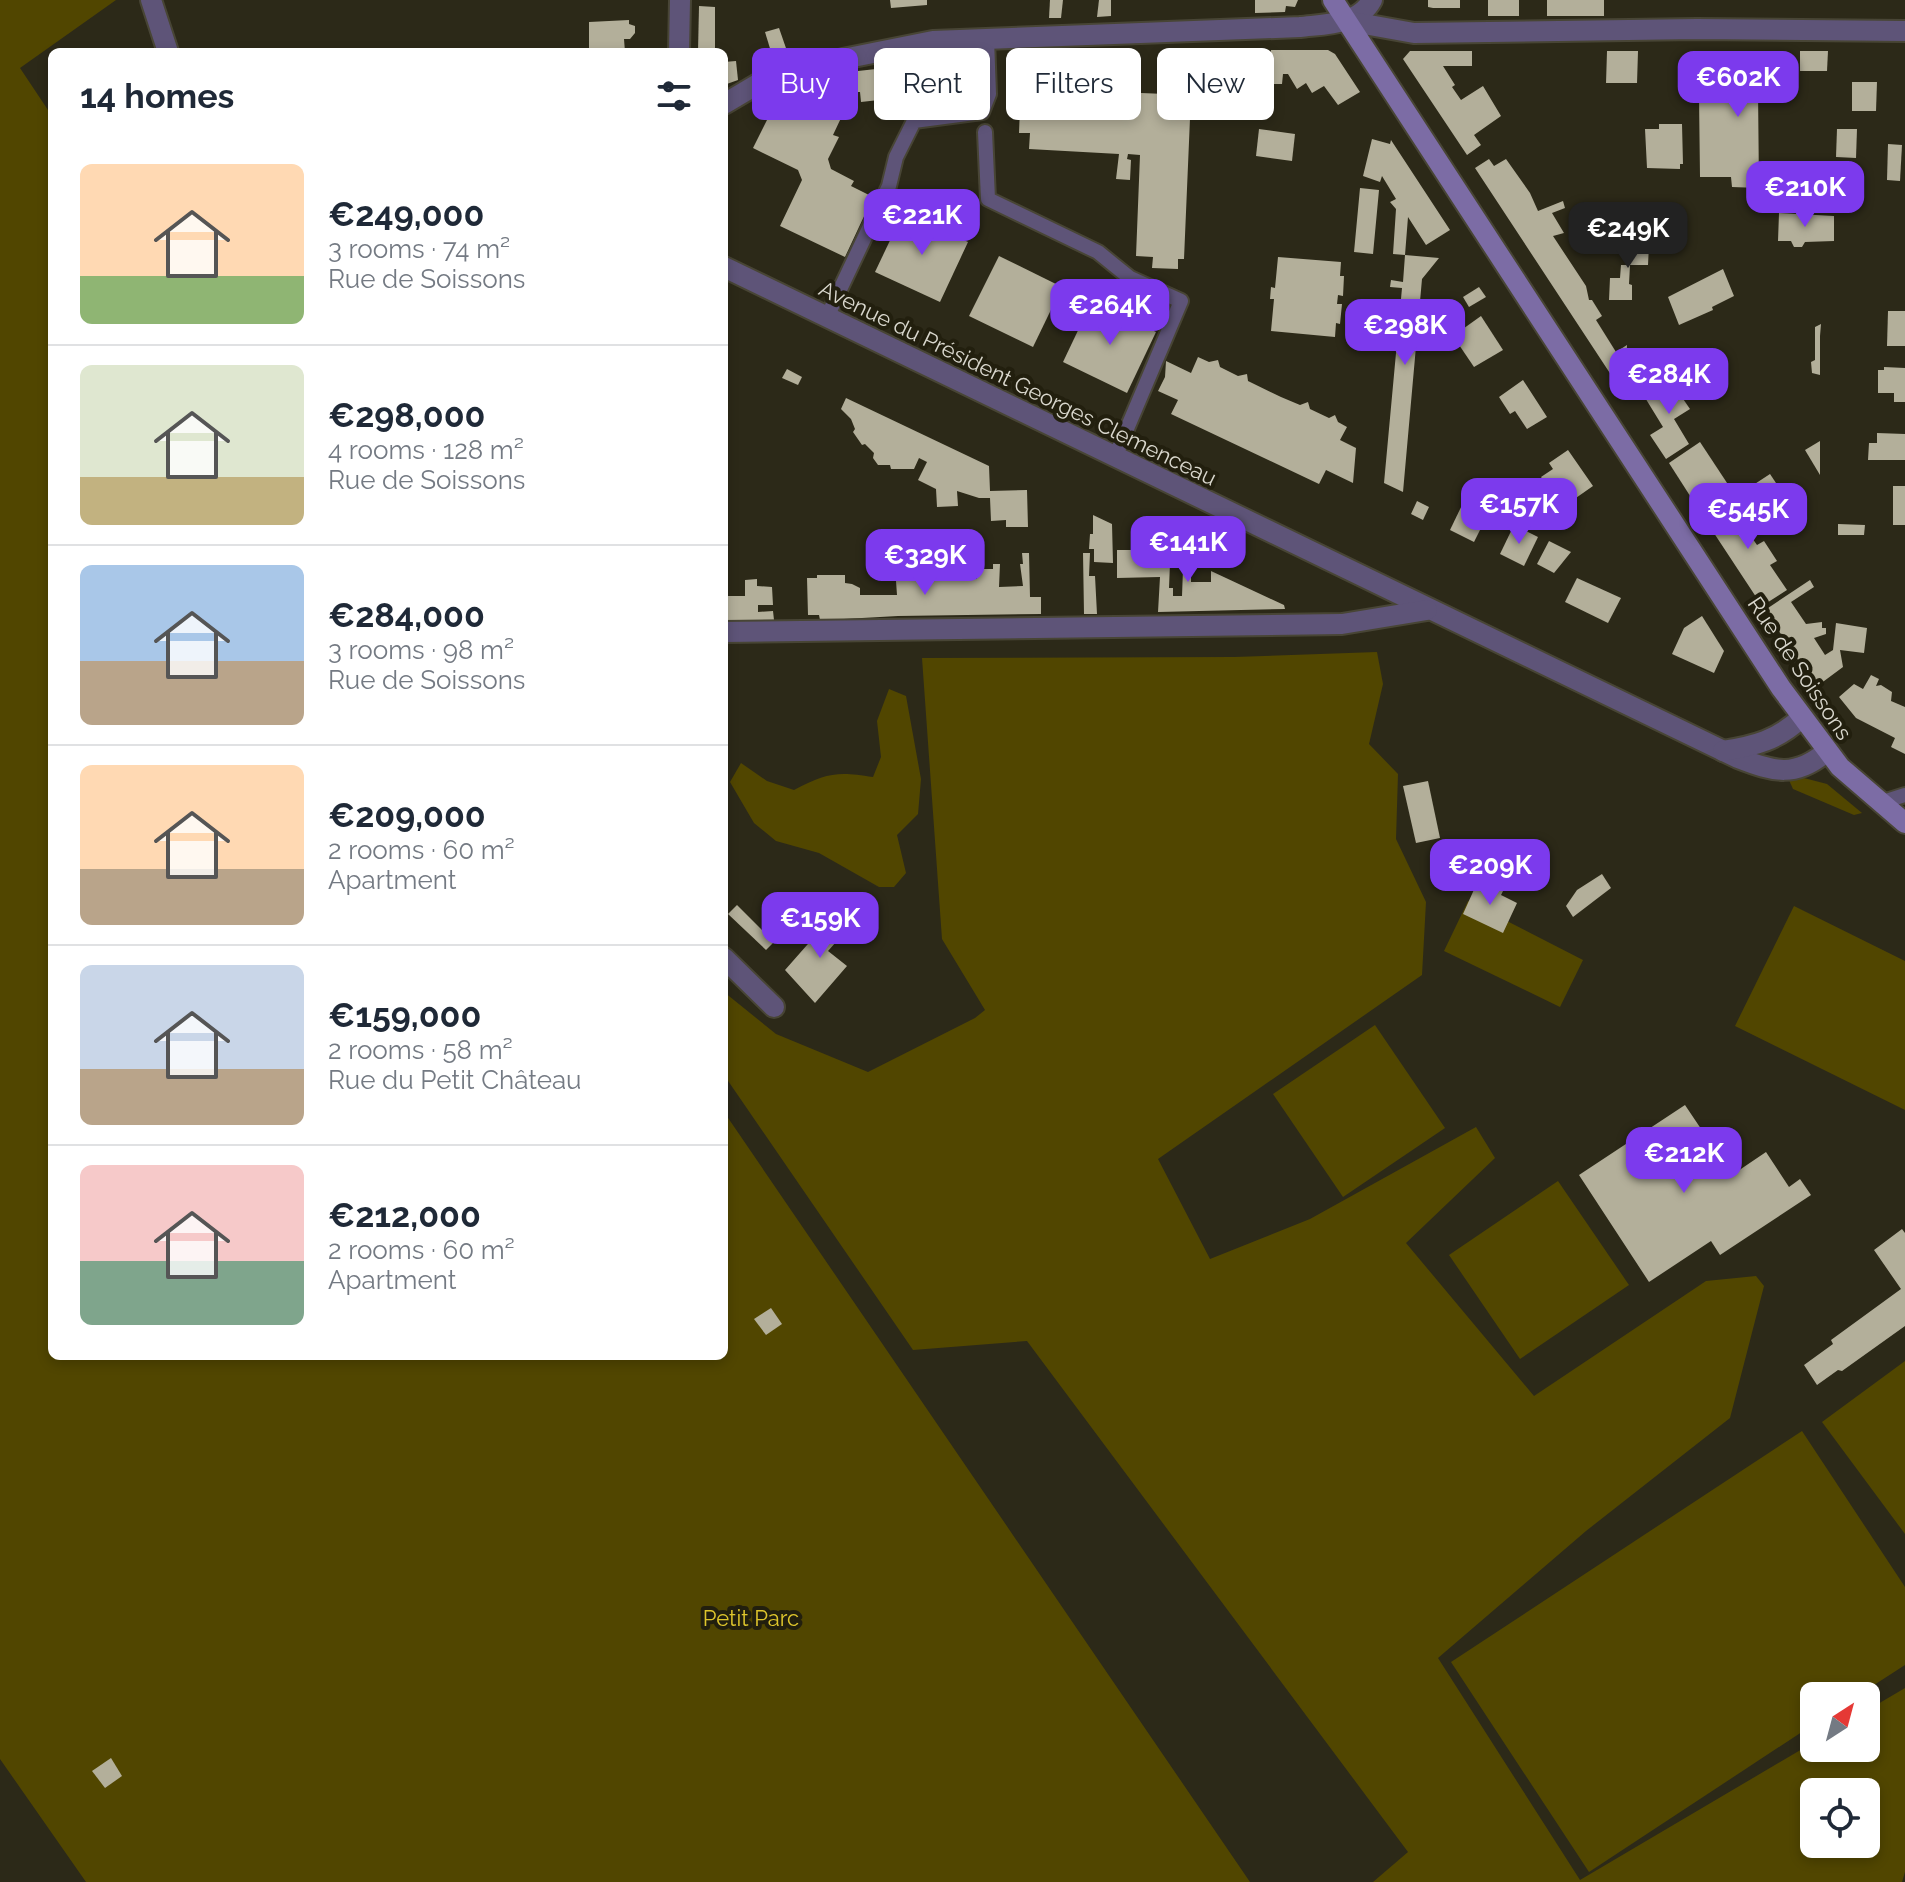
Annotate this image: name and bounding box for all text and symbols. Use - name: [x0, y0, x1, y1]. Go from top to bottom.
- chip: Buy: [752, 48, 858, 120]
- chip: Rent: [874, 48, 990, 120]
- chip: Filters: [1006, 48, 1141, 120]
- chip: New: [1157, 48, 1274, 120]
- pin: €602K: [1682, 51, 1794, 119]
- text: €602K: [1696, 62, 1780, 92]
- icon: filters: [652, 74, 696, 118]
- text: 14 homes: [80, 76, 234, 116]
- pin: €210K: [1749, 161, 1861, 229]
- text: €210K: [1764, 172, 1846, 202]
- pin: €221K: [866, 189, 978, 257]
- text: €249,000: [328, 194, 484, 234]
- icon: home: [144, 196, 240, 292]
- text: €221K: [882, 200, 962, 230]
- pin: €249K: [1572, 202, 1684, 270]
- text: €249K: [1587, 213, 1669, 243]
- text: 3 rooms · 74 m²: [328, 234, 510, 264]
- text: Rue de Soissons: [328, 264, 525, 294]
- street label: Avenue du Président Georges Clemenceau: [815, 275, 1221, 491]
- pin: €264K: [1054, 279, 1166, 347]
- text: €264K: [1068, 290, 1152, 320]
- pin: €298K: [1349, 299, 1461, 367]
- text: €298K: [1363, 310, 1447, 340]
- pin: €284K: [1613, 348, 1725, 416]
- text: €284K: [1627, 359, 1711, 389]
- text: €298,000: [328, 395, 485, 435]
- icon: home: [144, 397, 240, 493]
- text: 4 rooms · 128 m²: [328, 435, 524, 465]
- text: Rue de Soissons: [328, 465, 525, 495]
- pin: €157K: [1463, 478, 1575, 546]
- pin: €545K: [1692, 483, 1804, 551]
- text: €157K: [1479, 489, 1559, 519]
- text: €545K: [1707, 494, 1789, 524]
- pin: €141K: [1132, 516, 1244, 584]
- text: €141K: [1149, 527, 1227, 557]
- pin: €329K: [869, 529, 981, 597]
- text: €329K: [884, 540, 966, 570]
- street label: Rue de Soissons: [1743, 591, 1857, 745]
- text: €284,000: [328, 595, 485, 635]
- icon: home: [144, 597, 240, 693]
- text: 3 rooms · 98 m²: [328, 635, 514, 665]
- text: Rue de Soissons: [328, 665, 525, 695]
- text: €209,000: [328, 795, 486, 835]
- icon: home: [144, 797, 240, 893]
- text: 2 rooms · 60 m²: [328, 835, 515, 865]
- pin: €209K: [1434, 839, 1546, 907]
- text: €209K: [1448, 850, 1532, 880]
- text: Apartment: [328, 865, 457, 895]
- pin: €159K: [764, 892, 876, 960]
- text: €159K: [780, 903, 860, 933]
- text: €159,000: [328, 995, 481, 1035]
- icon: home: [144, 997, 240, 1093]
- text: 2 rooms · 58 m²: [328, 1035, 513, 1065]
- text: Rue du Petit Château: [328, 1065, 582, 1095]
- pin: €212K: [1628, 1127, 1740, 1195]
- text: €212K: [1644, 1138, 1724, 1168]
- text: €212,000: [328, 1195, 481, 1235]
- icon: home: [144, 1197, 240, 1293]
- text: 2 rooms · 60 m²: [328, 1235, 515, 1265]
- text: Apartment: [328, 1265, 457, 1295]
- park label: Petit Parc: [703, 1605, 799, 1631]
- north arrow: [1800, 1682, 1880, 1762]
- map controls: [1800, 1682, 1880, 1858]
- button: locate: [1800, 1778, 1880, 1858]

